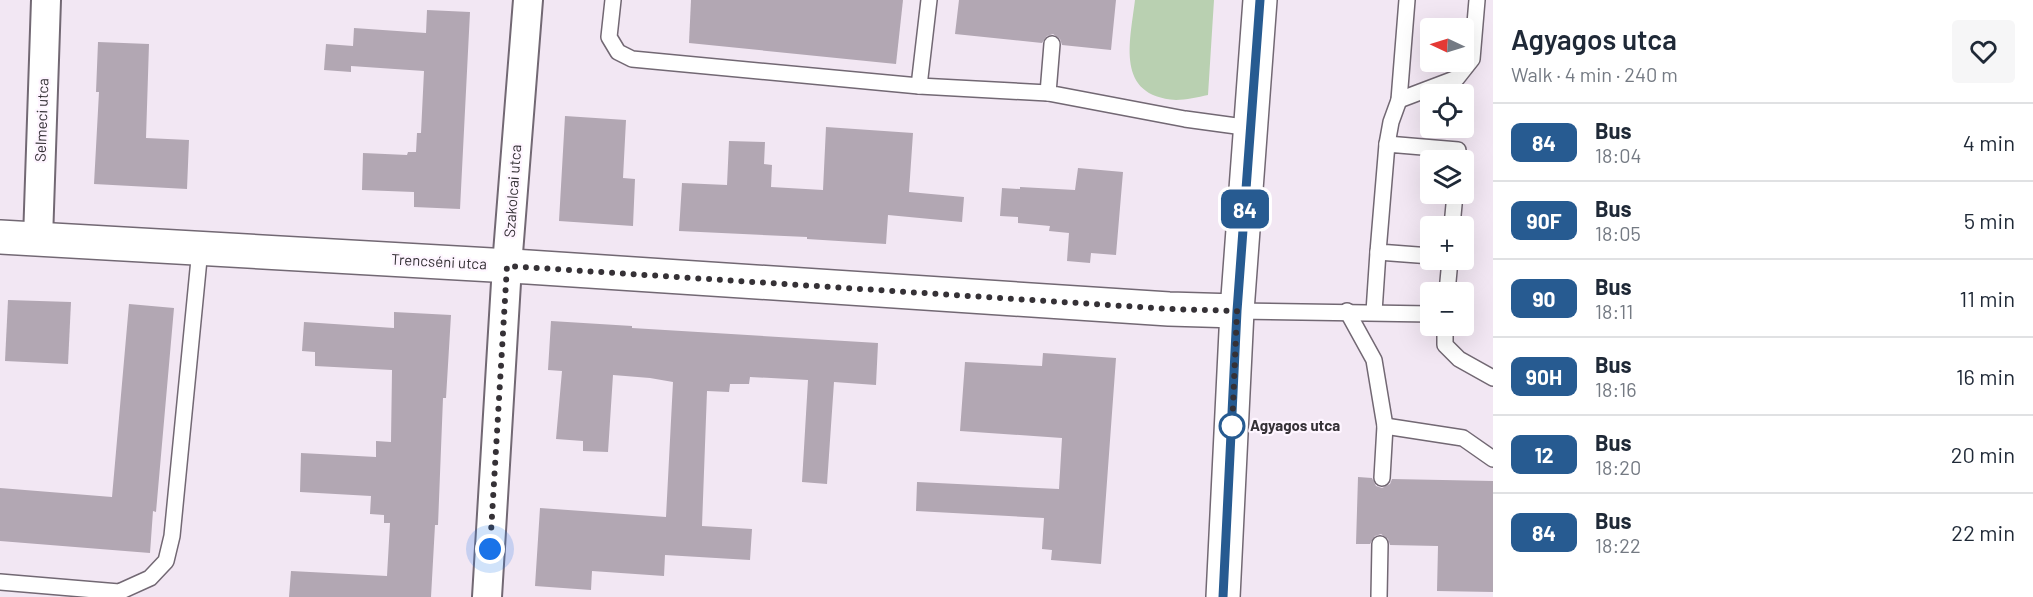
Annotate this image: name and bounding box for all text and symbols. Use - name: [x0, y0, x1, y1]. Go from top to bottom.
- north arrow: [1420, 18, 1474, 72]
- map controls: [1420, 18, 1474, 336]
- button: heart: [1952, 20, 2015, 83]
- text: Agyagos utca: [1511, 22, 1677, 56]
- text: Walk · 4 min · 240 m: [1511, 62, 1678, 86]
- street label: Selmeci utca: [31, 78, 51, 162]
- button: locate: [1420, 84, 1474, 138]
- text: Bus: [1595, 117, 1632, 143]
- text: 4 min: [1963, 129, 2015, 155]
- text: 84: [1532, 130, 1556, 155]
- text: 18:04: [1595, 143, 1642, 167]
- street label: Szakolcai utca: [500, 144, 524, 238]
- button: layers: [1420, 150, 1474, 204]
- line badge: 84: [1218, 190, 1272, 228]
- text: Bus: [1595, 195, 1632, 221]
- text: 84: [1233, 197, 1257, 222]
- text: 5 min: [1964, 207, 2015, 233]
- text: 90F: [1527, 208, 1561, 233]
- button: +: [1420, 216, 1474, 270]
- text: 18:05: [1595, 221, 1641, 245]
- street label: Trencséni utca: [391, 250, 487, 272]
- text: Bus: [1595, 273, 1632, 299]
- button: −: [1420, 282, 1474, 336]
- text: 11 min: [1959, 285, 2015, 311]
- text: 90: [1532, 286, 1556, 311]
- text: 18:11: [1595, 299, 1633, 323]
- text: Bus: [1595, 351, 1632, 377]
- text: 16 min: [1956, 363, 2015, 389]
- text: 90H: [1526, 364, 1562, 389]
- text: 18:16: [1595, 377, 1637, 401]
- marker: Agyagos utca: [1219, 413, 1245, 439]
- place label: Agyagos utca: [1250, 416, 1340, 434]
- text: Bus: [1595, 429, 1632, 455]
- text: 20 min: [1951, 441, 2015, 467]
- text: 12: [1534, 442, 1554, 467]
- text: 18:20: [1595, 455, 1641, 479]
- text: Bus: [1595, 507, 1632, 533]
- text: 22 min: [1951, 519, 2015, 545]
- text: 84: [1532, 520, 1556, 545]
- text: 18:22: [1595, 533, 1641, 557]
- your location: [475, 534, 505, 564]

